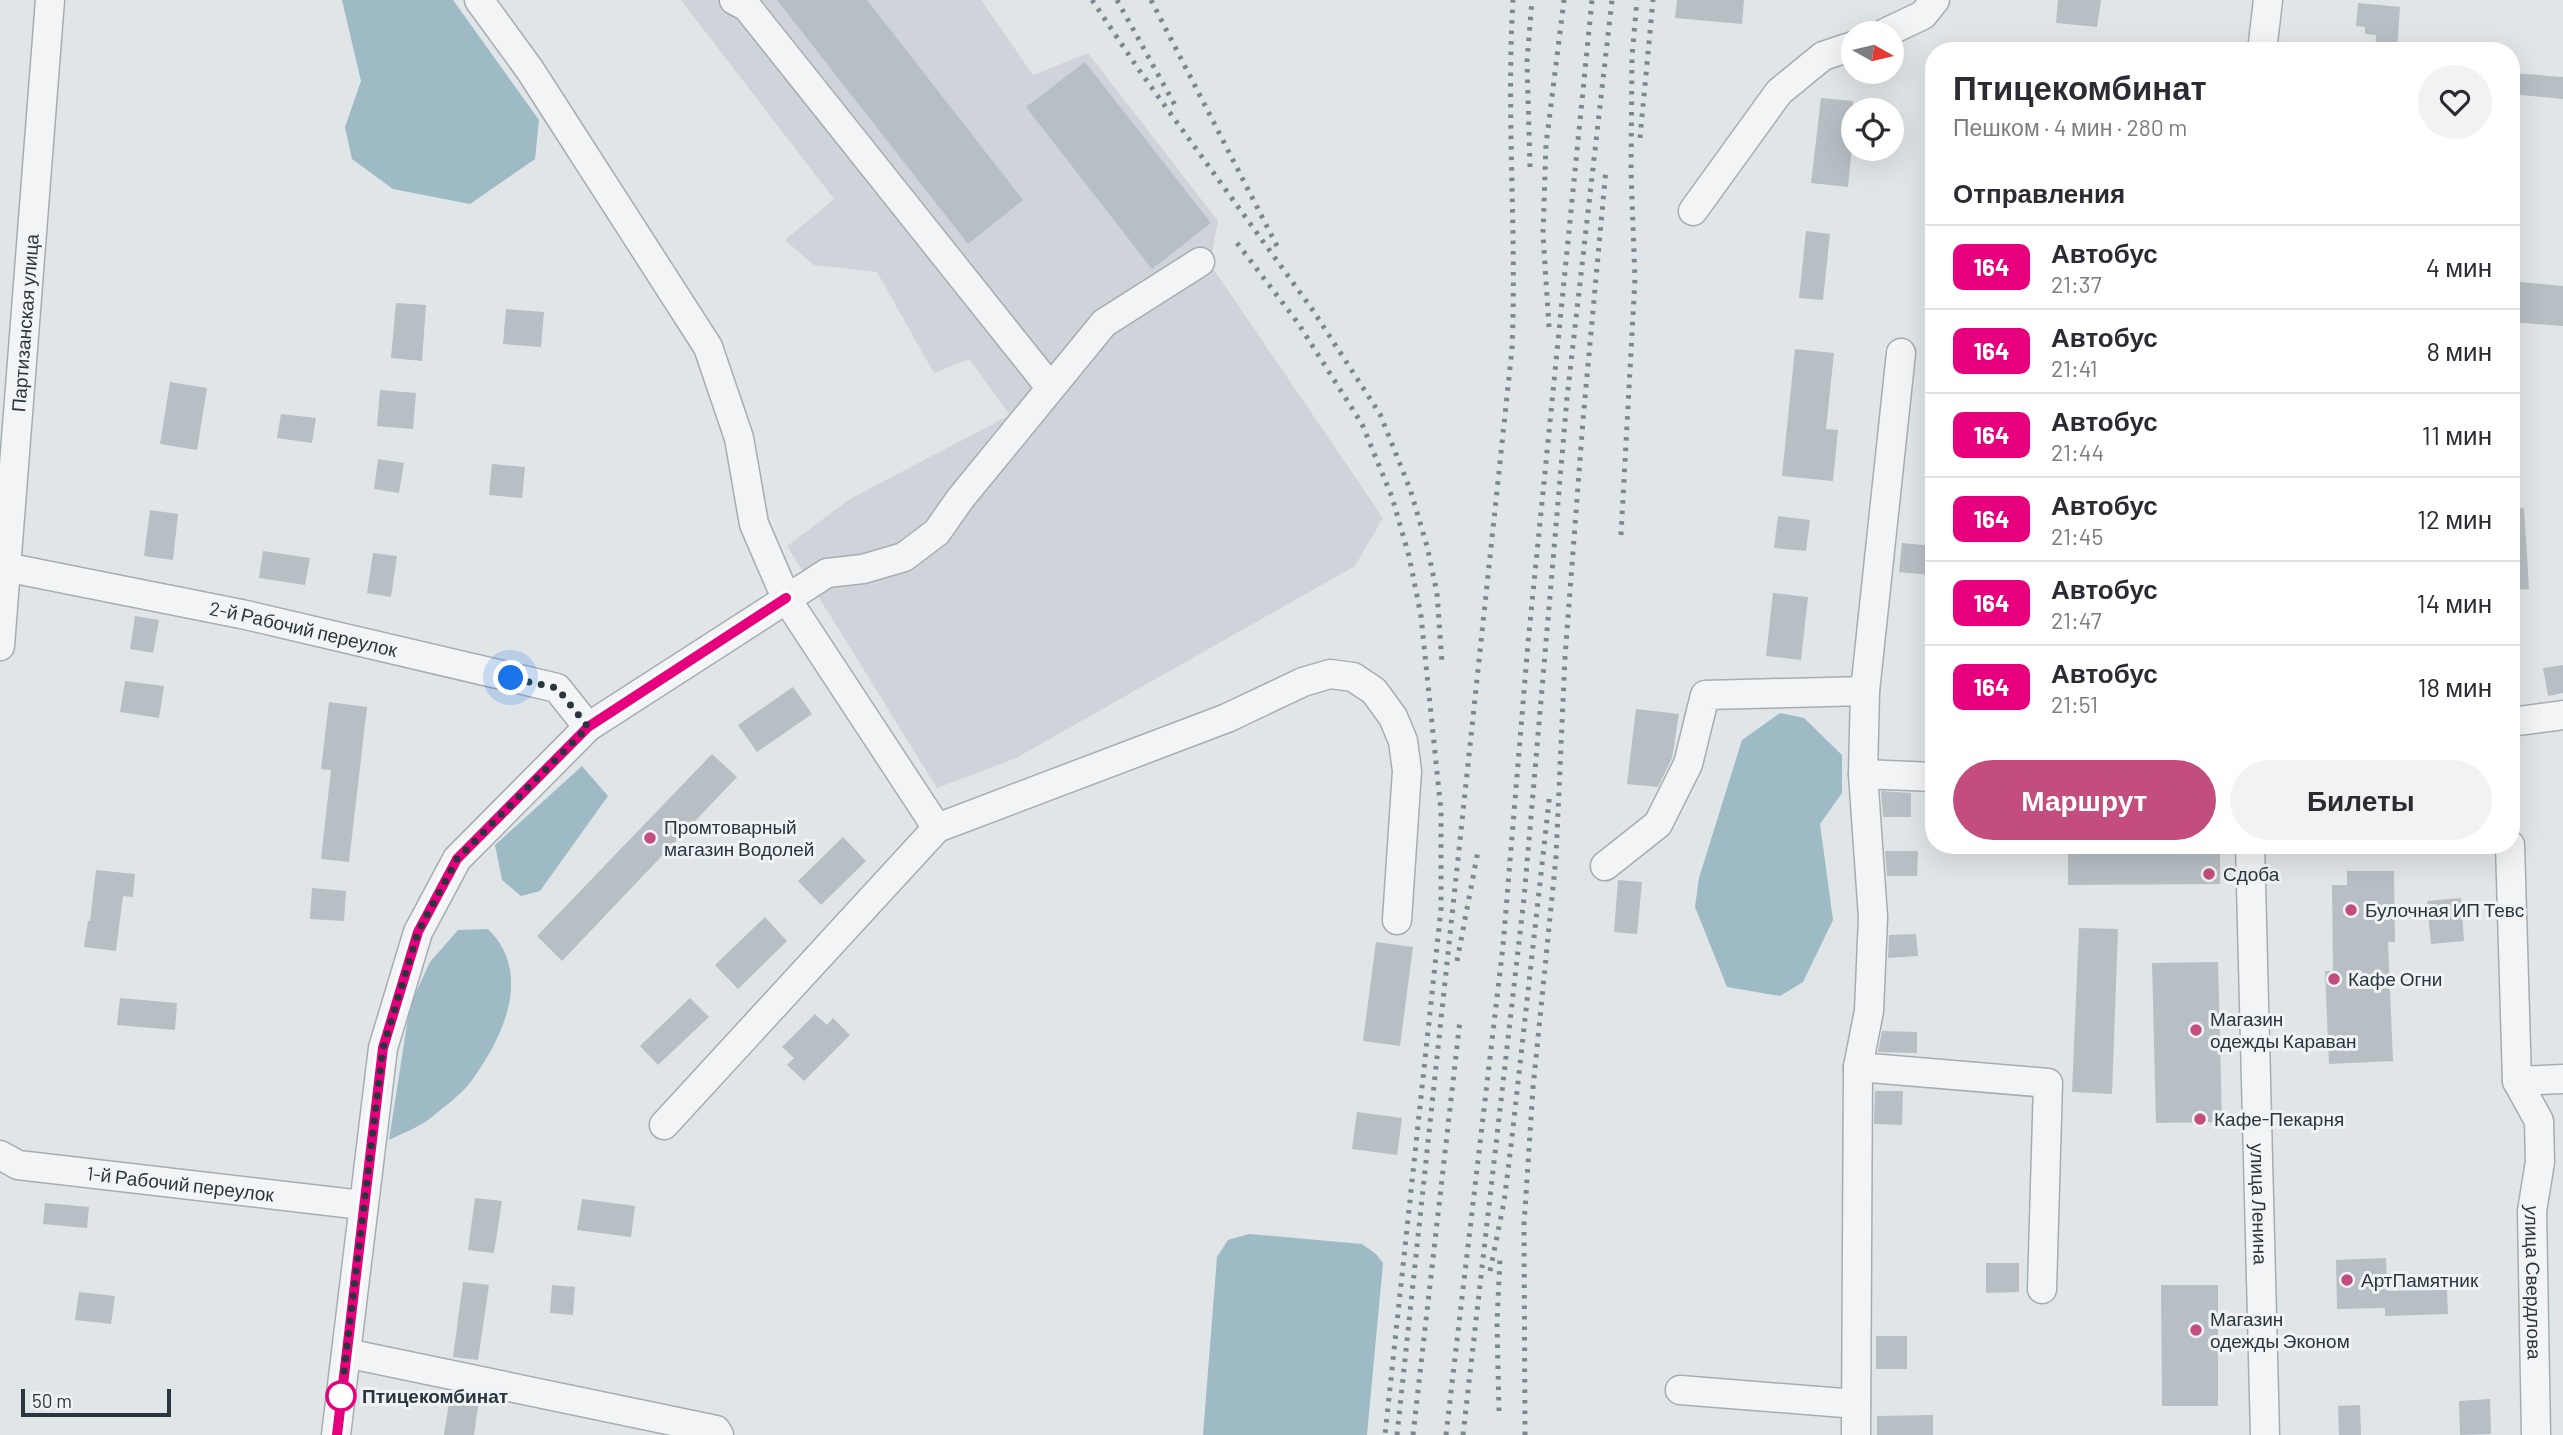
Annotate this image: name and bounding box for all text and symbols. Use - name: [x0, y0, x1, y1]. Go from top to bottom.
- north arrow: [1841, 21, 1904, 84]
- map controls: [1841, 21, 1904, 161]
- button: heart: [2418, 65, 2492, 139]
- text: Птицекомбинат: [1953, 67, 2207, 107]
- button: locate: [1841, 98, 1904, 161]
- text: Пешком · 4 мин · 280 m: [1953, 113, 2187, 141]
- text: Отправления: [1953, 177, 2125, 208]
- street label: Партизанская улица: [6, 233, 43, 413]
- text: Автобус: [2051, 237, 2158, 268]
- text: 4 мин: [2426, 251, 2492, 282]
- text: 164: [1974, 252, 2009, 281]
- text: 21:37: [2051, 270, 2102, 298]
- text: Автобус: [2051, 321, 2158, 352]
- text: 8 мин: [2426, 335, 2492, 366]
- text: 164: [1974, 336, 2009, 365]
- text: 21:41: [2051, 354, 2097, 382]
- text: Автобус: [2051, 405, 2158, 436]
- text: 11 мин: [2422, 419, 2492, 450]
- text: 164: [1974, 420, 2009, 449]
- text: 21:44: [2051, 438, 2104, 466]
- text: Автобус: [2051, 489, 2158, 520]
- text: 12 мин: [2417, 503, 2492, 534]
- text: 164: [1974, 504, 2009, 533]
- text: 21:45: [2051, 522, 2103, 550]
- text: Автобус: [2051, 573, 2158, 604]
- text: 14 мин: [2417, 587, 2492, 618]
- text: 164: [1974, 588, 2009, 617]
- street label: 2-й Рабочий переулок: [208, 596, 400, 661]
- text: 21:47: [2051, 606, 2102, 634]
- text: Автобус: [2051, 657, 2158, 688]
- your location: [493, 660, 528, 695]
- text: 18 мин: [2417, 671, 2492, 702]
- text: 164: [1974, 672, 2009, 701]
- text: 21:51: [2051, 690, 2098, 718]
- button: Маршрут: [1953, 760, 2216, 840]
- button: Билеты: [2230, 760, 2492, 840]
- place label: Промтоварный магазин Водолей: [664, 815, 814, 860]
- marker: Промтоварный магазин Водолей: [642, 830, 658, 846]
- place label: Сдоба: [2223, 862, 2280, 885]
- marker: Сдоба: [2201, 866, 2217, 882]
- place label: Булочная ИП Тевс: [2365, 898, 2524, 921]
- marker: Булочная ИП Тевс: [2343, 902, 2359, 918]
- place label: Кафе Огни: [2348, 967, 2442, 990]
- marker: Кафе Огни: [2326, 971, 2342, 987]
- place label: Магазин одежды Караван: [2210, 1007, 2357, 1052]
- marker: Магазин одежды Караван: [2188, 1022, 2204, 1038]
- place label: Кафе-Пекарня: [2214, 1107, 2344, 1130]
- marker: Кафе-Пекарня: [2192, 1111, 2208, 1127]
- street label: улица Ленина: [2247, 1143, 2273, 1265]
- street label: 1-й Рабочий переулок: [86, 1161, 276, 1206]
- street label: улица Свердлова: [2520, 1204, 2547, 1360]
- place label: АртПамятник: [2361, 1268, 2479, 1291]
- marker: АртПамятник: [2339, 1272, 2355, 1288]
- place label: Магазин одежды Эконом: [2210, 1307, 2350, 1352]
- marker: Магазин одежды Эконом: [2188, 1322, 2204, 1338]
- marker: Птицекомбинат: [326, 1381, 356, 1411]
- place label: Птицекомбинат: [362, 1384, 508, 1407]
- scale bar: [21, 1386, 172, 1418]
- text: 50 m: [32, 1389, 72, 1412]

